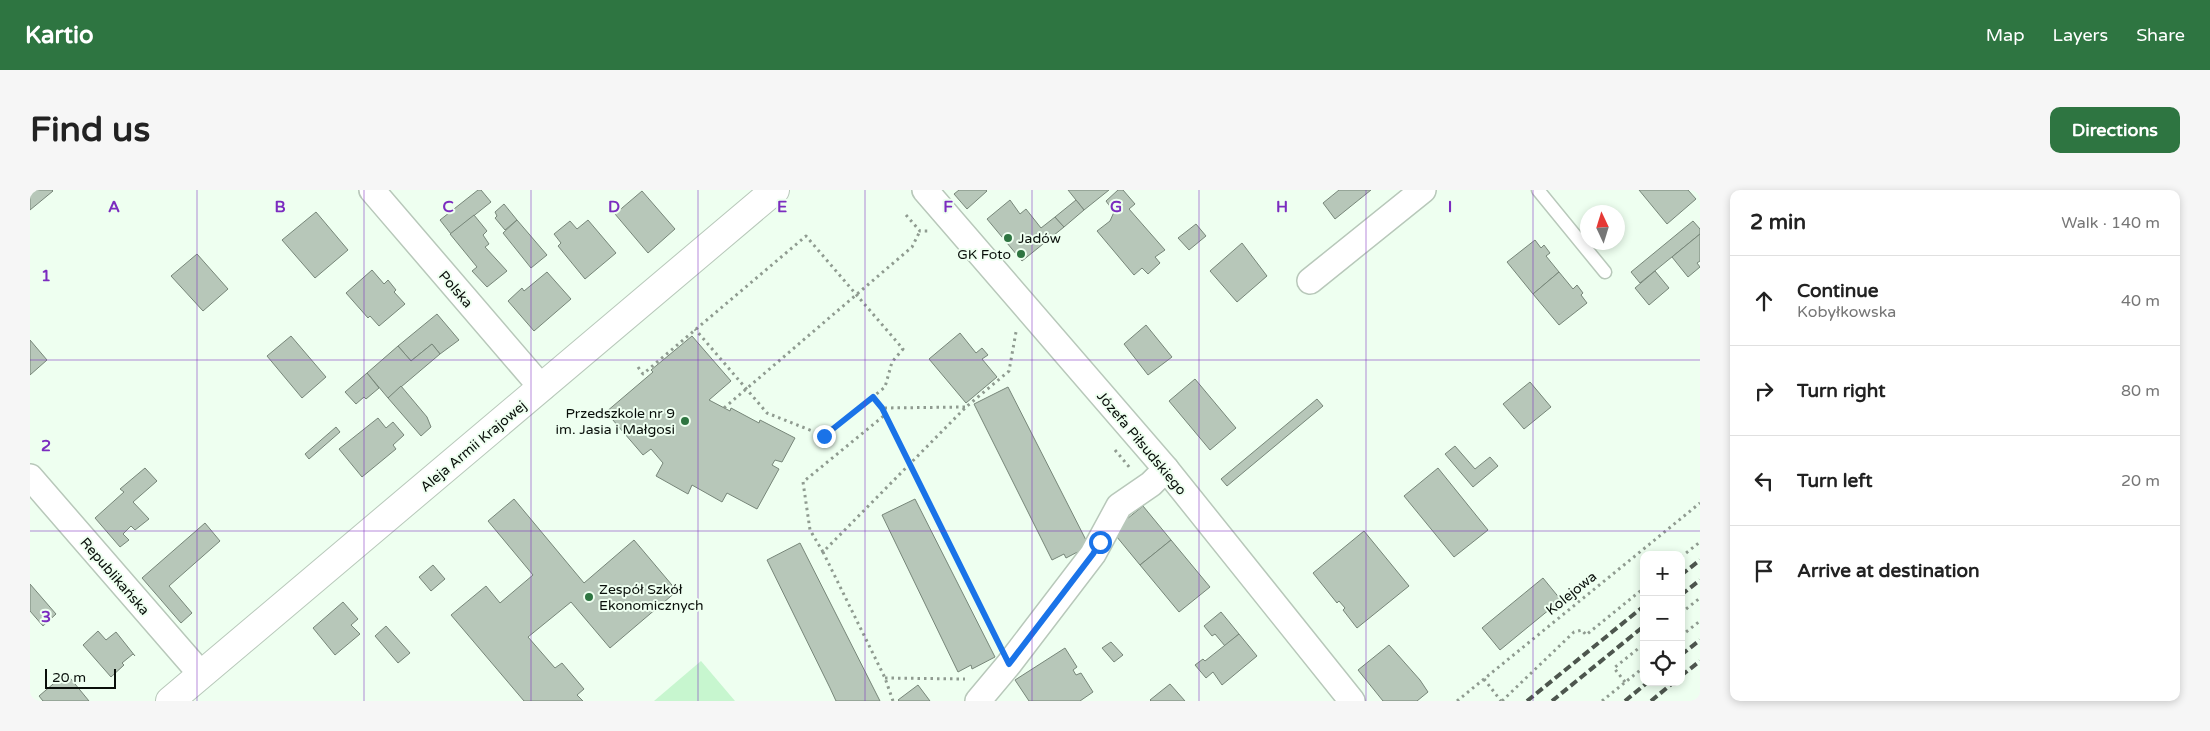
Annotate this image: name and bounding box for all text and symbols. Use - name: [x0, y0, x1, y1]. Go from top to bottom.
- text: Kartio: [25, 21, 94, 50]
- text: Map: [1986, 24, 2025, 46]
- text: Layers: [2053, 24, 2108, 46]
- text: Share: [2136, 24, 2185, 46]
- button: Directions: [2050, 107, 2180, 153]
- text: Find us: [30, 109, 150, 151]
- text: A: [108, 197, 120, 217]
- text: B: [274, 197, 286, 217]
- text: C: [442, 197, 454, 217]
- text: D: [608, 197, 620, 217]
- text: E: [777, 197, 787, 217]
- text: F: [943, 197, 953, 217]
- text: G: [1110, 197, 1122, 217]
- text: H: [1276, 197, 1288, 217]
- text: I: [1448, 197, 1452, 217]
- north arrow: [1580, 205, 1625, 250]
- text: 2 min: [1750, 210, 1806, 235]
- text: Walk · 140 m: [2061, 213, 2160, 233]
- place label: Jadów: [1018, 230, 1061, 247]
- marker: Jadów: [1002, 232, 1014, 244]
- place label: GK Foto: [957, 246, 1011, 263]
- marker: GK Foto: [1015, 248, 1027, 260]
- text: 1: [41, 266, 51, 286]
- street label: Polska: [435, 267, 476, 311]
- text: Continue: [1797, 280, 1879, 302]
- icon: ahead: [1750, 287, 1778, 315]
- text: 40 m: [2121, 291, 2160, 311]
- text: Kobyłkowska: [1797, 302, 1896, 322]
- icon: right: [1750, 377, 1778, 405]
- text: Turn right: [1797, 380, 1885, 402]
- text: 80 m: [2121, 381, 2160, 401]
- street label: Józefa Piłsudskiego: [1093, 388, 1190, 499]
- street label: Aleja Armii Krajowej: [417, 397, 530, 496]
- place label: Przedszkole nr 9 im. Jasia i Małgosi: [556, 405, 675, 438]
- marker: Przedszkole nr 9 im. Jasia i Małgosi: [679, 415, 691, 427]
- route end: [813, 425, 836, 448]
- text: 2: [41, 436, 51, 456]
- icon: left: [1750, 467, 1778, 495]
- text: Turn left: [1797, 470, 1873, 492]
- text: 20 m: [2121, 471, 2160, 491]
- route start: [1089, 531, 1112, 554]
- street label: Republikańska: [76, 534, 153, 619]
- map controls: [1640, 551, 1685, 686]
- button: +: [1640, 551, 1685, 596]
- icon: arrive: [1750, 557, 1778, 585]
- text: Arrive at destination: [1797, 560, 1980, 582]
- street label: Kolejowa: [1543, 568, 1600, 619]
- place label: Zespół Szkół Ekonomicznych: [599, 581, 704, 614]
- marker: Zespół Szkół Ekonomicznych: [583, 591, 595, 603]
- button: −: [1640, 596, 1685, 641]
- text: 3: [41, 607, 51, 627]
- button: locate: [1640, 641, 1685, 686]
- scale bar: [45, 666, 116, 689]
- text: 20 m: [52, 669, 86, 686]

